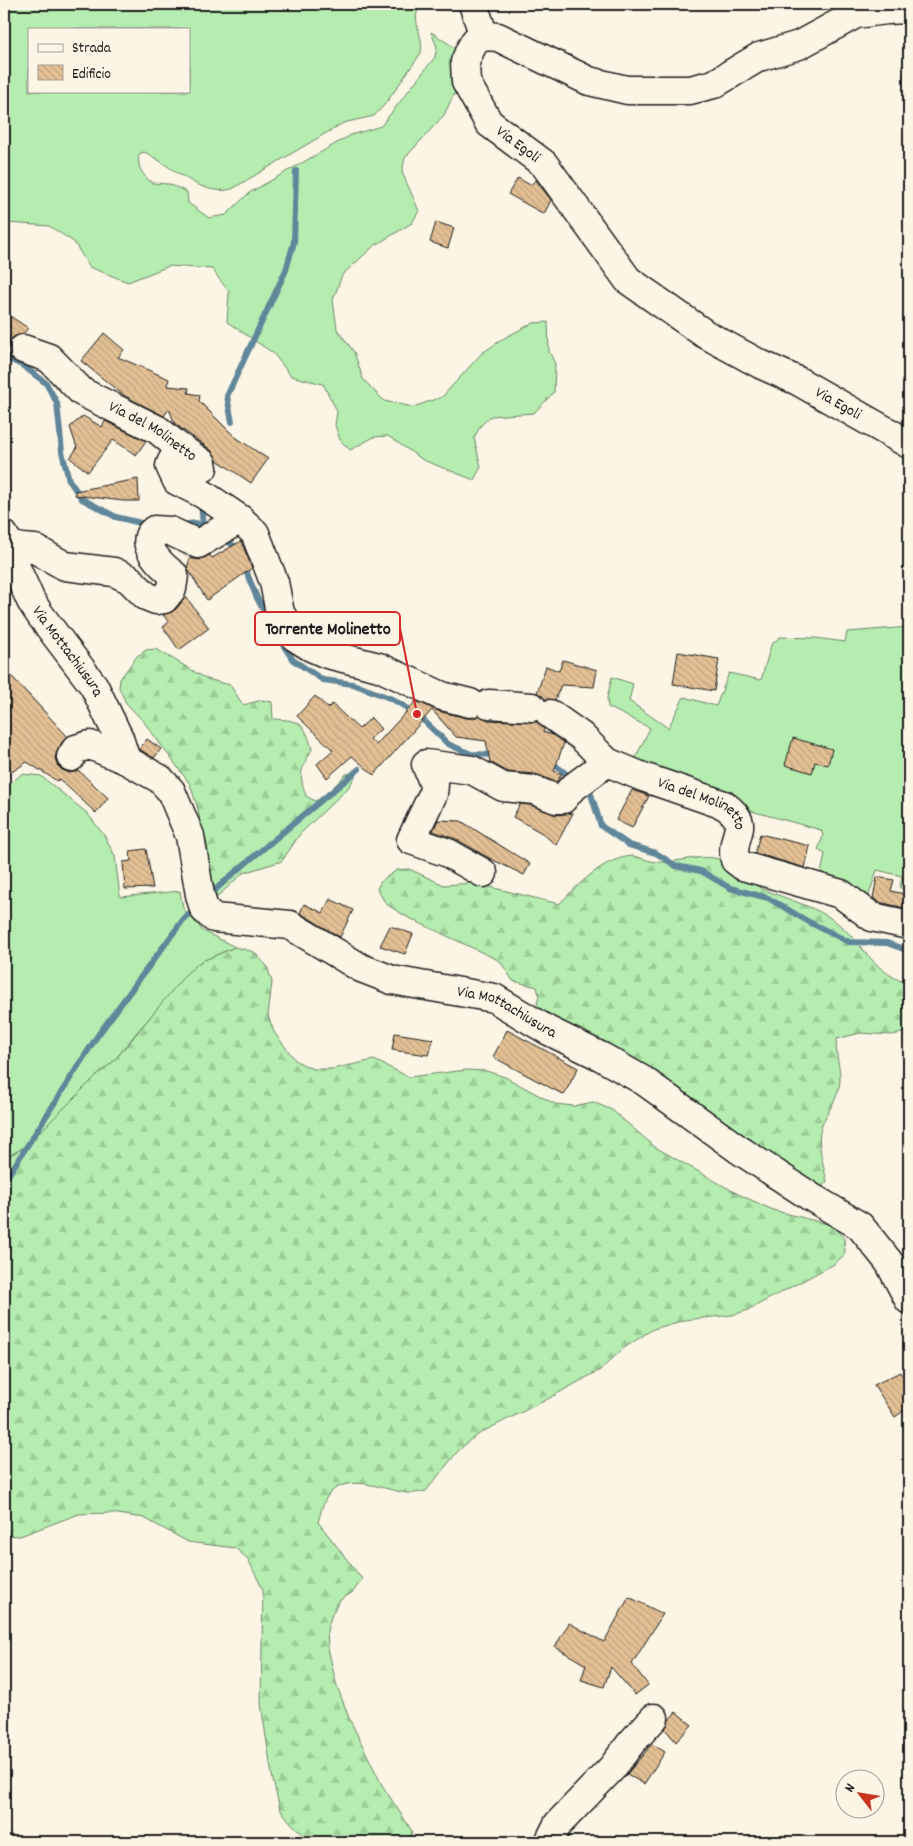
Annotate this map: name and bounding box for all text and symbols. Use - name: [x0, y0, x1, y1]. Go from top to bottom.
- legend: [28, 28, 190, 92]
- text: Strada: [72, 38, 112, 60]
- text: Edificio: [72, 64, 111, 86]
- street label: Via Egoli: [491, 120, 545, 169]
- street label: Via Egoli: [811, 381, 865, 426]
- street label: Via del Molinetto: [104, 396, 201, 468]
- street label: Via Mottachiusura: [26, 602, 109, 701]
- callout: Torrente Molinetto: [255, 612, 400, 645]
- text: Torrente Molinetto: [265, 618, 391, 643]
- street label: Via del Molinetto: [654, 771, 751, 830]
- street label: Via Mottachiusura: [455, 980, 561, 1045]
- north arrow: [836, 1768, 886, 1818]
- text: N: [840, 1780, 861, 1796]

